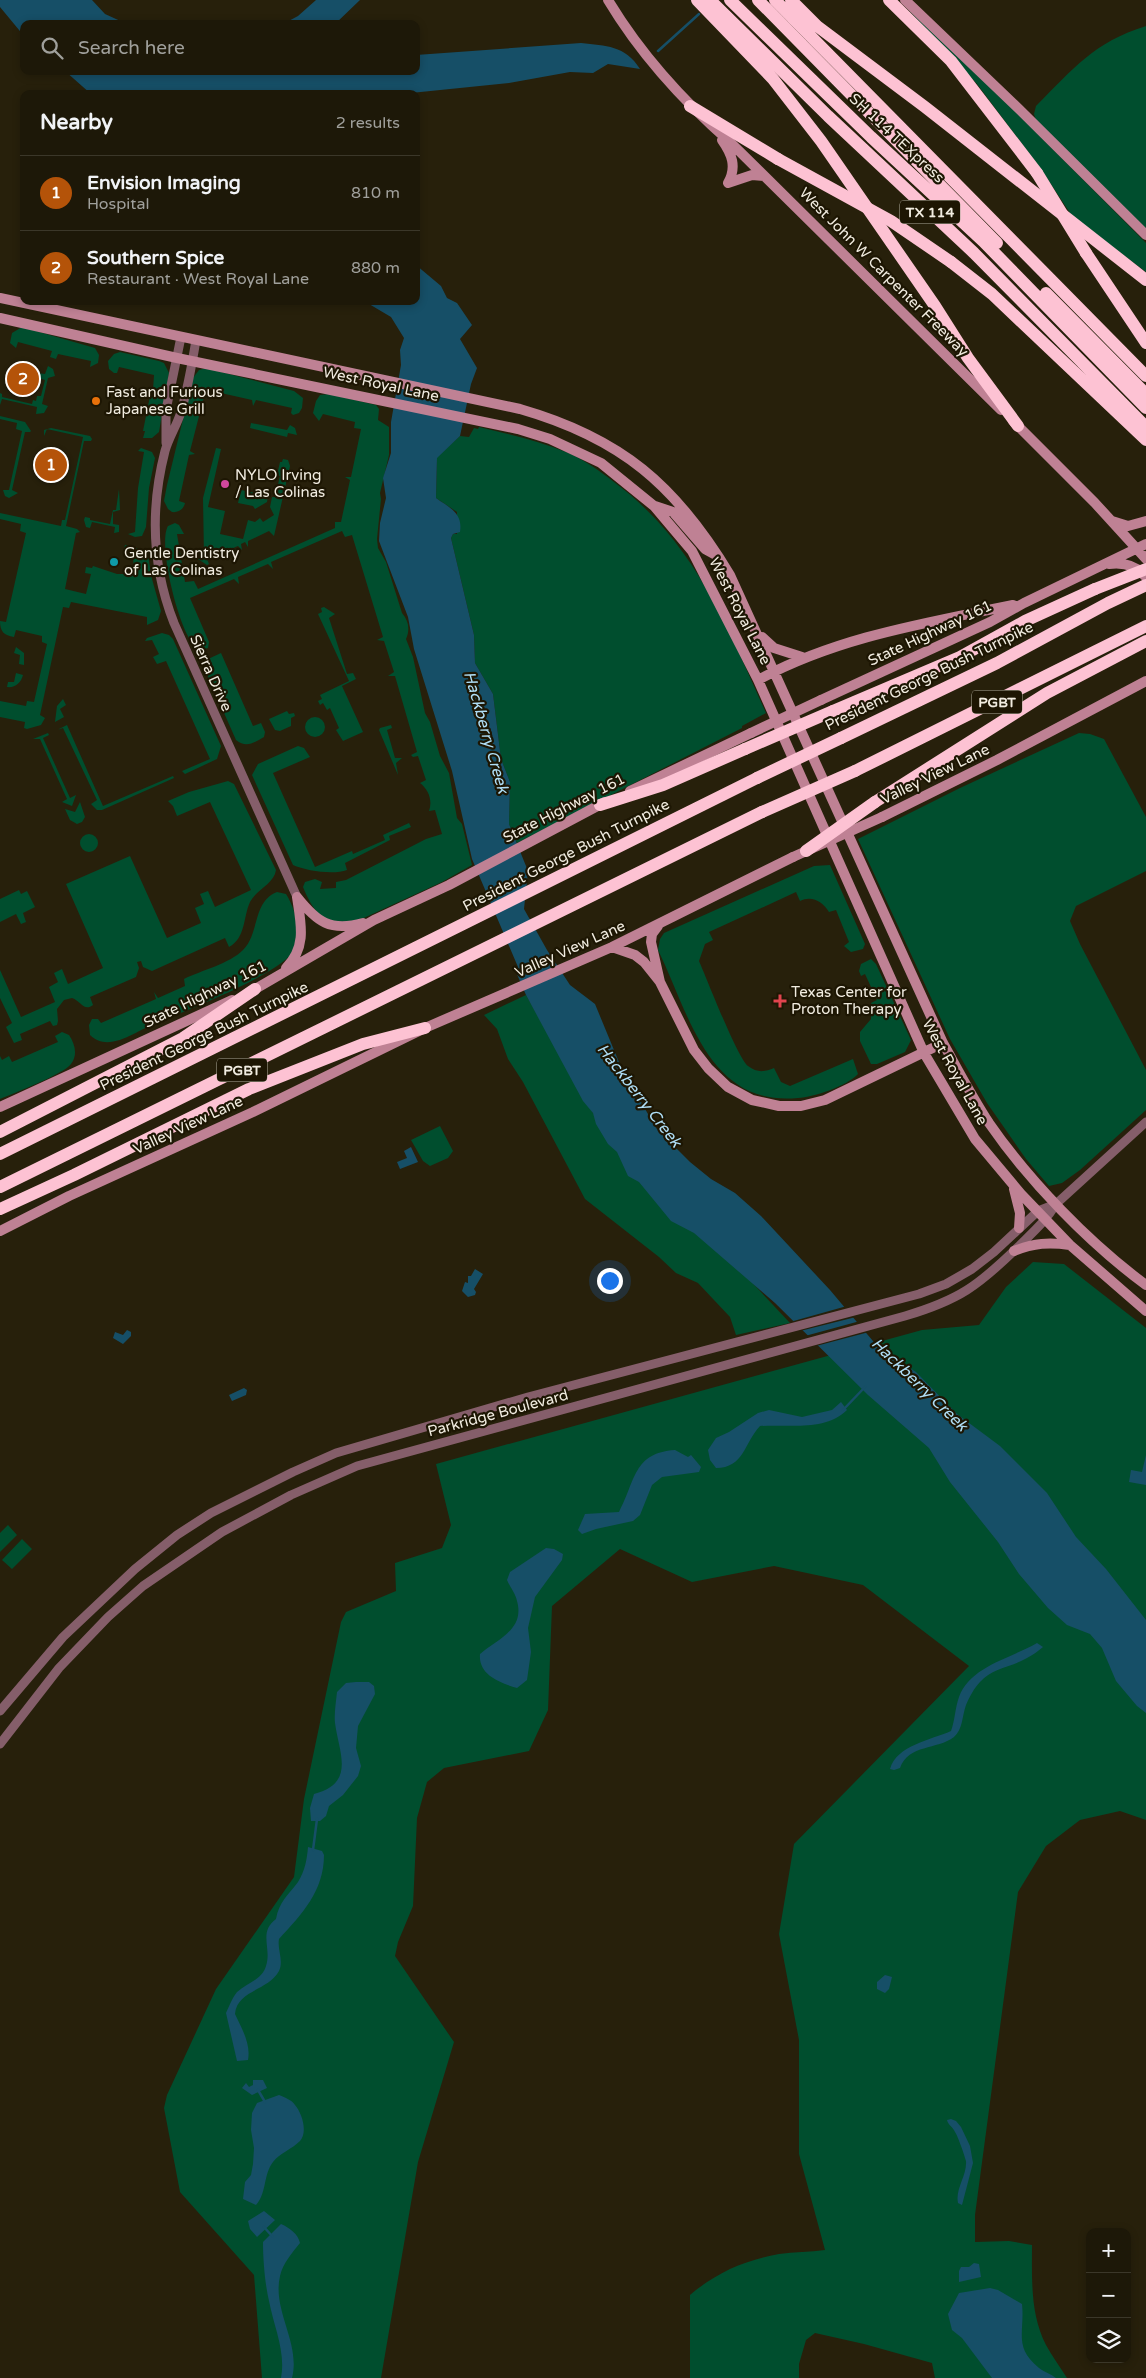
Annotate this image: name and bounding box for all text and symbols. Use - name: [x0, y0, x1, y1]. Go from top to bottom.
- search box: [20, 20, 420, 75]
- icon: search: [38, 34, 66, 62]
- text: Search here: [78, 37, 185, 59]
- street label: SH 114 TEXpress: [846, 89, 948, 187]
- text: Nearby: [40, 110, 113, 135]
- text: 2 results: [336, 113, 400, 133]
- text: Envision Imaging: [87, 172, 241, 194]
- text: 1: [51, 183, 61, 203]
- text: 810 m: [351, 183, 400, 203]
- street label: West John W Carpenter Freeway: [796, 184, 972, 360]
- text: Hospital: [87, 194, 149, 214]
- road number: TX 114: [900, 200, 960, 223]
- text: Southern Spice: [87, 247, 224, 269]
- text: 2: [51, 258, 61, 278]
- text: 880 m: [351, 258, 400, 278]
- text: Restaurant · West Royal Lane: [87, 269, 309, 289]
- pin: 2: [7, 360, 39, 398]
- street label: West Royal Lane: [321, 363, 441, 405]
- place label: Fast and Furious Japanese Grill: [106, 383, 223, 418]
- marker: Fast and Furious Japanese Grill: [90, 395, 102, 407]
- pin: 1: [35, 446, 67, 484]
- place label: NYLO Irving / Las Colinas: [235, 466, 325, 501]
- marker: NYLO Irving / Las Colinas: [219, 478, 231, 490]
- place label: Gentle Dentistry of Las Colinas: [124, 544, 239, 579]
- street label: West Royal Lane: [705, 554, 775, 668]
- marker: Gentle Dentistry of Las Colinas: [108, 556, 120, 568]
- street label: State Highway 161: [865, 596, 995, 670]
- street label: President George Bush Turnpike: [822, 618, 1036, 734]
- street label: Sierra Drive: [186, 632, 236, 714]
- water label: Hackberry Creek: [459, 669, 513, 797]
- road number: PGBT: [972, 690, 1022, 714]
- street label: Valley View Lane: [878, 740, 992, 808]
- street label: State Highway 161: [500, 769, 628, 847]
- street label: President George Bush Turnpike: [460, 795, 672, 915]
- street label: Valley View Lane: [512, 917, 628, 981]
- street label: State Highway 161: [141, 956, 269, 1032]
- street label: President George Bush Turnpike: [97, 978, 311, 1094]
- place label: Texas Center for Proton Therapy: [791, 983, 907, 1018]
- marker: Texas Center for Proton Therapy: [773, 994, 787, 1008]
- street label: West Royal Lane: [918, 1016, 992, 1128]
- water label: Hackberry Creek: [592, 1040, 687, 1153]
- road number: PGBT: [217, 1058, 267, 1082]
- street label: Valley View Lane: [130, 1092, 246, 1158]
- your location: [597, 1268, 623, 1294]
- water label: Hackberry Creek: [867, 1334, 973, 1437]
- street label: Parkridge Boulevard: [426, 1386, 570, 1440]
- map controls: [1086, 2228, 1131, 2363]
- button: +: [1086, 2228, 1131, 2273]
- button: −: [1086, 2273, 1131, 2318]
- button: layers: [1086, 2318, 1131, 2363]

